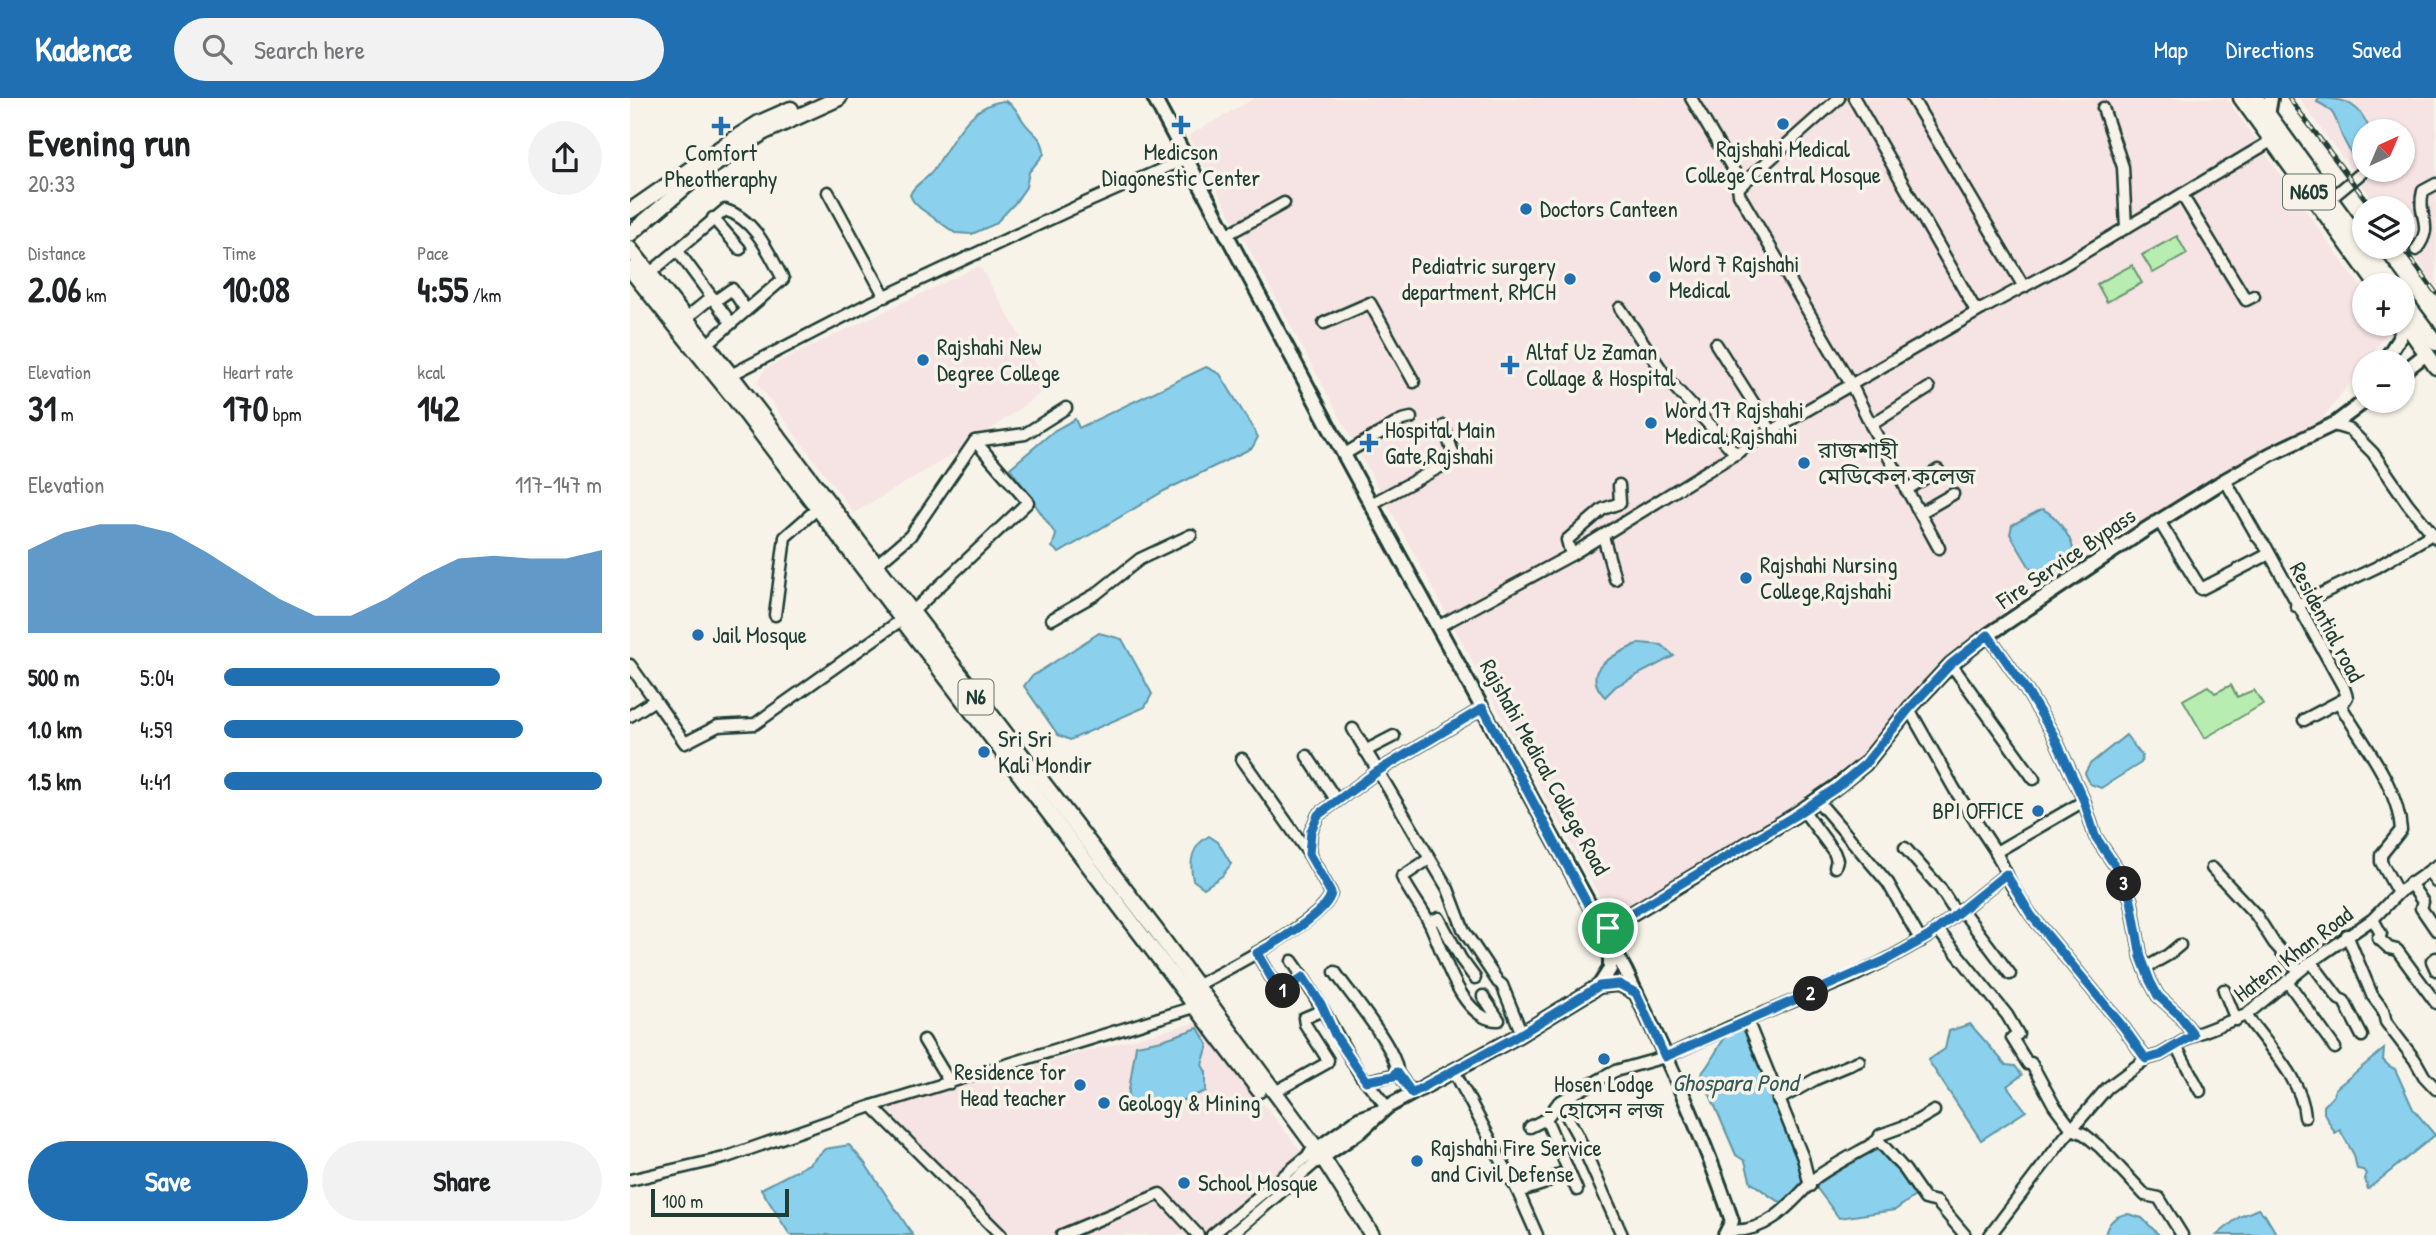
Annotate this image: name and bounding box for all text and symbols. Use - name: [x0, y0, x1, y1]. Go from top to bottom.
- search box: [174, 18, 664, 81]
- text: Kadence: [35, 27, 132, 71]
- icon: search: [198, 30, 236, 68]
- text: Search here: [254, 32, 365, 67]
- text: Map: [2154, 33, 2188, 65]
- text: Directions: [2226, 33, 2314, 65]
- text: Saved: [2352, 33, 2401, 65]
- marker: Medicson Diagonestic Center: [1171, 115, 1191, 135]
- text: Evening run: [28, 116, 191, 168]
- marker: Comfort Pheotheraphy: [711, 116, 731, 136]
- marker: Rajshahi Medical College Central Mosque: [1775, 116, 1791, 132]
- north arrow: [2352, 119, 2415, 182]
- map controls: [2352, 119, 2415, 413]
- button: share: [528, 121, 602, 195]
- place label: Rajshahi Medical College Central Mosque: [1685, 133, 1881, 190]
- place label: Medicson Diagonestic Center: [1102, 136, 1260, 193]
- place label: Comfort Pheotheraphy: [665, 137, 778, 194]
- text: 20:33: [28, 168, 75, 199]
- road number: N605: [2283, 174, 2335, 210]
- place label: Doctors Canteen: [1540, 193, 1678, 224]
- button: layers: [2352, 196, 2415, 259]
- marker: Doctors Canteen: [1518, 201, 1534, 217]
- text: Distance: [28, 240, 86, 266]
- text: Time: [223, 240, 256, 266]
- text: Pace: [417, 240, 449, 266]
- place label: Word 7 Rajshahi Medical: [1669, 248, 1799, 305]
- place label: Pediatric surgery department, RMCH: [1402, 250, 1556, 307]
- text: 2.06: [28, 266, 82, 313]
- text: 10:08: [223, 266, 290, 313]
- text: 4:55: [417, 266, 468, 313]
- marker: Word 7 Rajshahi Medical: [1647, 269, 1663, 285]
- marker: Pediatric surgery department, RMCH: [1562, 271, 1578, 287]
- button: +: [2352, 273, 2415, 336]
- text: km: [82, 282, 107, 308]
- text: /km: [468, 282, 501, 308]
- place label: Rajshahi New Degree College: [937, 331, 1060, 388]
- place label: Altaf Uz Zaman Collage & Hospital: [1526, 336, 1677, 393]
- button: −: [2352, 350, 2415, 413]
- marker: Rajshahi New Degree College: [915, 352, 931, 368]
- marker: Altaf Uz Zaman Collage & Hospital: [1500, 355, 1520, 375]
- text: Elevation: [28, 359, 91, 385]
- text: Heart rate: [223, 359, 294, 385]
- text: kcal: [417, 359, 445, 385]
- text: 31: [28, 385, 56, 432]
- text: 170: [223, 385, 268, 432]
- text: 142: [417, 385, 460, 432]
- place label: Word 17 Rajshahi Medical,Rajshahi: [1665, 394, 1804, 451]
- text: m: [56, 401, 74, 427]
- text: bpm: [268, 401, 302, 427]
- place label: Hospital Main Gate,Rajshahi: [1385, 414, 1495, 471]
- marker: Word 17 Rajshahi Medical,Rajshahi: [1643, 415, 1659, 431]
- marker: Hospital Main Gate,Rajshahi: [1359, 433, 1379, 453]
- place label: রাজশাহী মেডিকেল কলেজ: [1817, 434, 1977, 491]
- marker: রাজশাহী মেডিকেল কলেজ: [1796, 455, 1812, 471]
- text: Elevation: [28, 469, 104, 500]
- text: 117–147 m: [515, 469, 602, 500]
- street label: Fire Service Bypass: [1989, 500, 2141, 616]
- place label: Rajshahi Nursing College,Rajshahi: [1760, 549, 1897, 606]
- street label: Residential road: [2283, 556, 2372, 687]
- marker: Rajshahi Nursing College,Rajshahi: [1738, 570, 1754, 586]
- place label: Jail Mosque: [712, 619, 807, 650]
- marker: Jail Mosque: [690, 627, 706, 643]
- street label: Rajshahi Medical College Road: [1473, 653, 1618, 880]
- text: 500 m: [28, 662, 79, 693]
- text: 5:04: [140, 662, 174, 693]
- road number: N6: [958, 680, 994, 714]
- text: 1.0 km: [28, 714, 82, 745]
- text: 4:59: [140, 714, 172, 745]
- place label: Sri Sri Kali Mondir: [998, 723, 1092, 780]
- marker: Sri Sri Kali Mondir: [976, 744, 992, 760]
- text: 1.5 km: [28, 766, 81, 797]
- text: 4:41: [140, 766, 171, 797]
- place label: BPI OFFICE: [1932, 795, 2024, 826]
- marker: BPI OFFICE: [2030, 803, 2046, 819]
- pin: 3: [2106, 866, 2142, 902]
- text: 3: [2119, 870, 2128, 896]
- pin: [1578, 898, 1638, 958]
- street label: Hatem Khan Road: [2227, 899, 2359, 1009]
- icon: arrive: [1589, 909, 1627, 947]
- pin: 1: [1266, 974, 1300, 1008]
- pin: 2: [1794, 976, 1828, 1012]
- text: 1: [1279, 977, 1286, 1003]
- text: 2: [1806, 980, 1815, 1006]
- marker: Hosen Lodge - হোসেন লজ: [1596, 1051, 1612, 1067]
- place label: Residence for Head teacher: [954, 1056, 1066, 1113]
- water label: Ghospara Pond: [1672, 1066, 1802, 1099]
- place label: Hosen Lodge - হোসেন লজ: [1544, 1068, 1665, 1125]
- marker: Residence for Head teacher: [1072, 1077, 1088, 1093]
- place label: Geology & Mining: [1118, 1087, 1261, 1118]
- marker: Geology & Mining: [1096, 1095, 1112, 1111]
- place label: Rajshahi Fire Service and Civil Defense: [1431, 1132, 1602, 1189]
- button: Save: [28, 1141, 308, 1221]
- button: Share: [322, 1141, 602, 1221]
- marker: Rajshahi Fire Service and Civil Defense: [1409, 1153, 1425, 1169]
- place label: School Mosque: [1198, 1167, 1318, 1198]
- marker: School Mosque: [1176, 1175, 1192, 1191]
- scale bar: [651, 1186, 789, 1218]
- text: 100 m: [662, 1188, 703, 1214]

